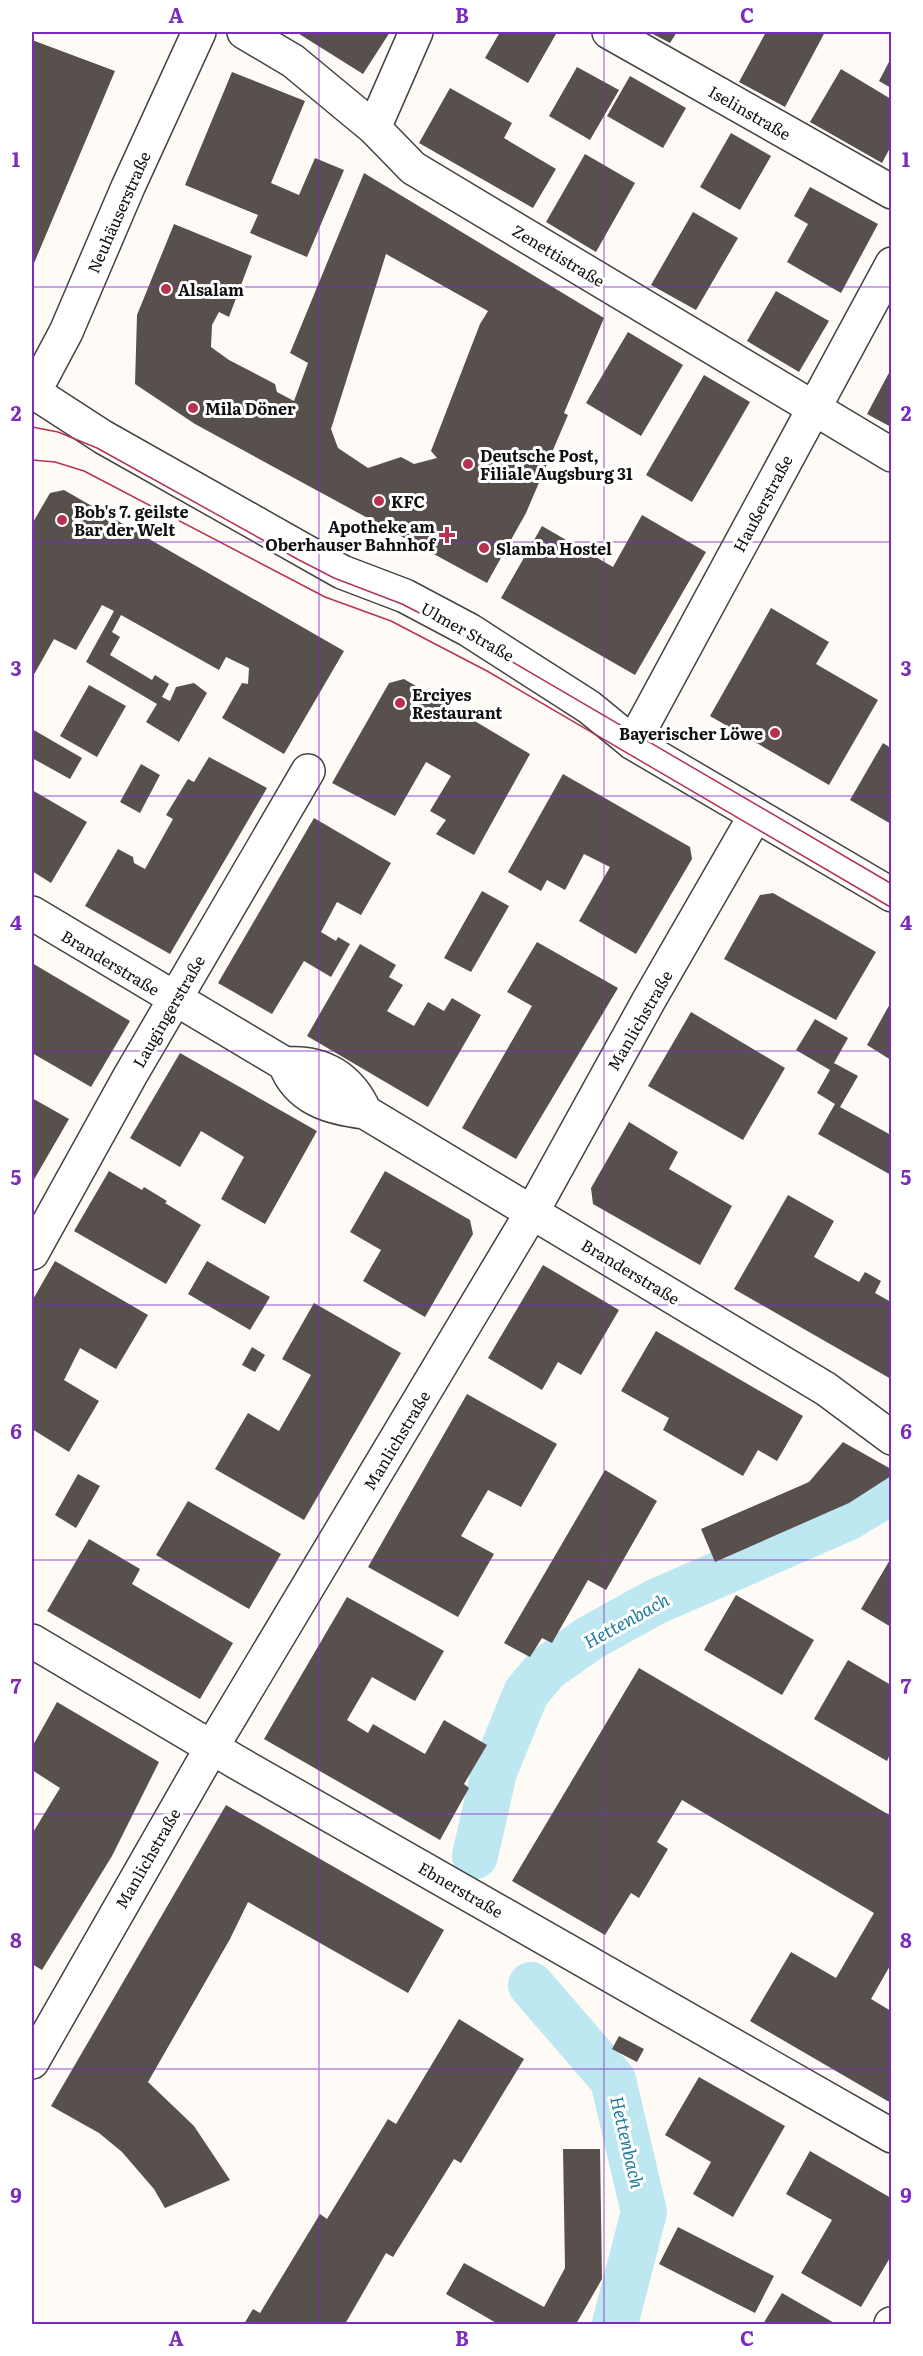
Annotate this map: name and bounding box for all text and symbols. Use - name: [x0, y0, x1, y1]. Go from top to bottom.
- text: A: [168, 0, 184, 29]
- text: B: [455, 0, 469, 29]
- text: C: [740, 0, 754, 29]
- street label: Iselinstraße: [704, 79, 796, 145]
- text: 1: [12, 143, 20, 173]
- text: 1: [902, 143, 910, 173]
- street label: Neuhäuserstraße: [80, 147, 156, 277]
- street label: Zenettistraße: [508, 218, 610, 292]
- place label: Alsalam: [178, 277, 244, 301]
- marker: Alsalam: [159, 282, 173, 296]
- place label: Mila Döner: [205, 396, 296, 420]
- text: 2: [11, 397, 22, 427]
- text: 2: [901, 397, 912, 427]
- marker: Mila Döner: [186, 401, 200, 415]
- place label: Deutsche Post, Filiale Augsburg 31: [480, 443, 633, 485]
- street label: Haußerstraße: [726, 450, 798, 556]
- marker: Deutsche Post, Filiale Augsburg 31: [461, 457, 475, 471]
- place label: KFC: [391, 489, 425, 513]
- marker: KFC: [372, 494, 386, 508]
- place label: Bob's 7. geilste Bar der Welt: [74, 499, 188, 541]
- marker: Bob's 7. geilste Bar der Welt: [55, 513, 69, 527]
- place label: Apotheke am Oberhauser Bahnhof: [265, 514, 437, 556]
- marker: Apotheke am Oberhauser Bahnhof: [440, 528, 454, 542]
- place label: Slamba Hostel: [496, 536, 612, 560]
- marker: Slamba Hostel: [477, 541, 491, 555]
- street label: Ulmer Straße: [417, 595, 519, 667]
- text: 3: [10, 652, 22, 682]
- text: 3: [900, 652, 912, 682]
- place label: Erciyes Restaurant: [412, 682, 502, 724]
- marker: Erciyes Restaurant: [393, 696, 407, 710]
- place label: Bayerischer Löwe: [619, 721, 763, 745]
- marker: Bayerischer Löwe: [768, 726, 782, 740]
- text: 4: [10, 906, 22, 936]
- text: 4: [900, 906, 912, 936]
- street label: Branderstraße: [57, 923, 165, 1001]
- street label: Laugingerstraße: [126, 950, 210, 1072]
- street label: Manlichstraße: [601, 965, 677, 1075]
- text: 5: [11, 1161, 22, 1191]
- text: 5: [901, 1161, 912, 1191]
- street label: Branderstraße: [577, 1232, 685, 1310]
- street label: Manlichstraße: [357, 1386, 435, 1494]
- text: 6: [10, 1415, 22, 1445]
- text: 6: [900, 1415, 912, 1445]
- water label: Hettenbach: [578, 1585, 674, 1655]
- text: 7: [11, 1670, 22, 1700]
- text: 7: [901, 1670, 912, 1700]
- street label: Manlichstraße: [109, 1803, 185, 1913]
- street label: Ebnerstraße: [414, 1855, 508, 1923]
- text: 8: [10, 1924, 22, 1954]
- text: 8: [900, 1924, 912, 1954]
- water label: Hettenbach: [604, 2093, 652, 2191]
- text: 9: [10, 2179, 22, 2209]
- text: 9: [900, 2179, 912, 2209]
- text: A: [168, 2322, 184, 2352]
- text: B: [455, 2322, 469, 2352]
- text: C: [740, 2322, 754, 2352]

